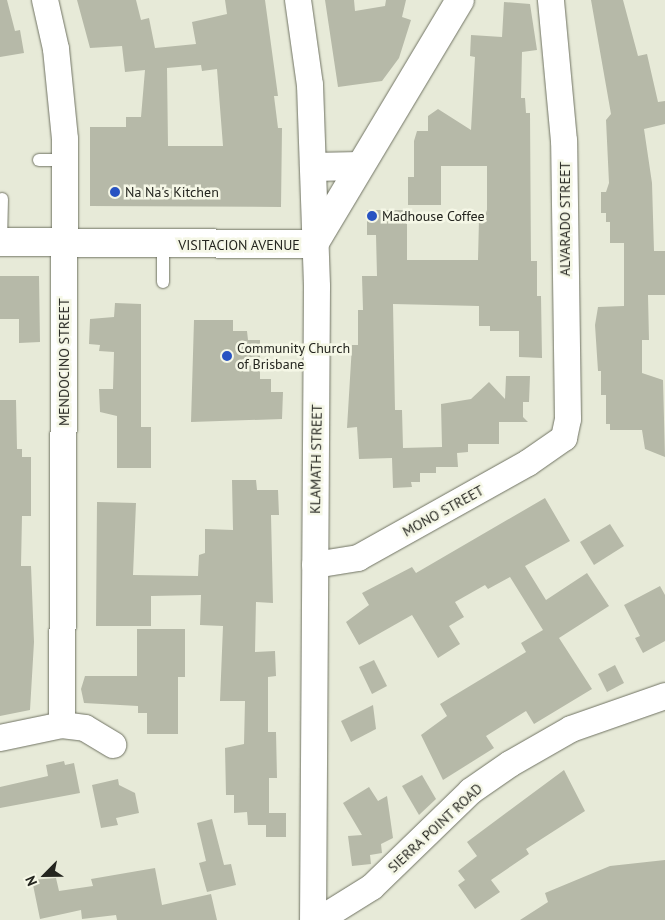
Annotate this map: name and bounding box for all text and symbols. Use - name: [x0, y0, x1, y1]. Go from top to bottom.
- street label: ALVARADO STREET: [557, 162, 573, 276]
- place label: Na Na's Kitchen: [125, 184, 219, 200]
- marker: Na Na's Kitchen: [109, 186, 121, 198]
- place label: Madhouse Coffee: [382, 208, 485, 224]
- marker: Madhouse Coffee: [366, 210, 378, 222]
- street label: VISITACION AVENUE: [178, 237, 300, 253]
- street label: MENDOCINO STREET: [56, 298, 72, 426]
- place label: Community Church of Brisbane: [237, 340, 351, 372]
- marker: Community Church of Brisbane: [221, 350, 233, 362]
- street label: KLAMATH STREET: [307, 404, 325, 514]
- street label: MONO STREET: [400, 482, 486, 540]
- street label: SIERRA POINT ROAD: [384, 780, 486, 876]
- north arrow: [20, 850, 70, 900]
- text: N: [21, 873, 41, 889]

